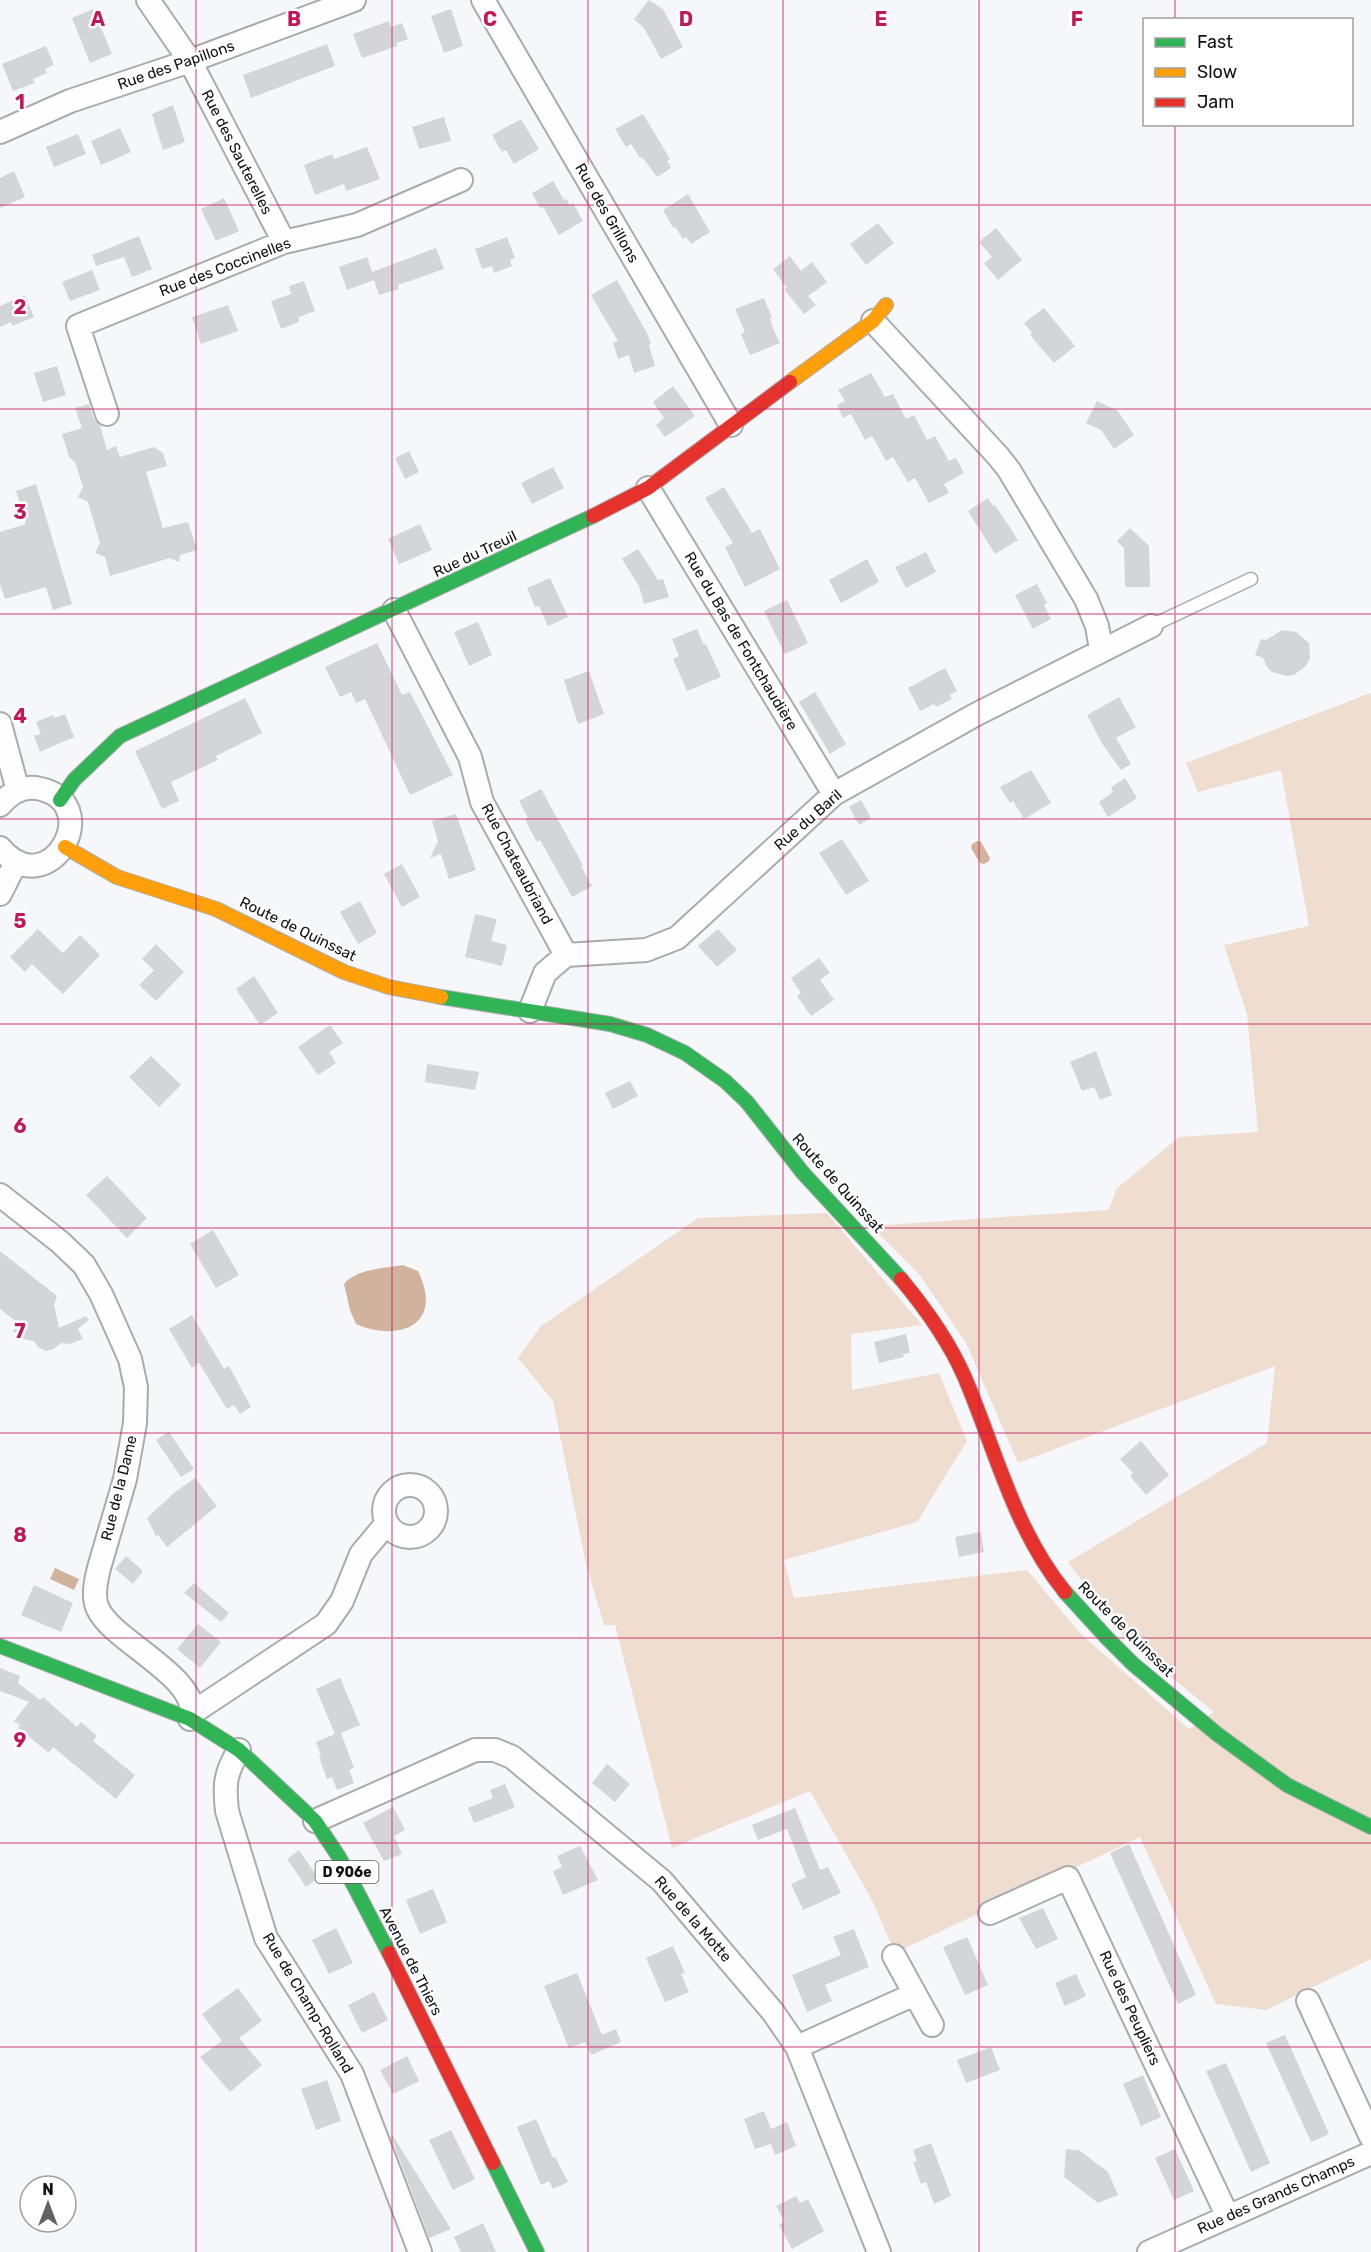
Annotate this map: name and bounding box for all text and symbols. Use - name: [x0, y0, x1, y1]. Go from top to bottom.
- text: A: [91, 7, 106, 31]
- text: B: [287, 7, 301, 31]
- text: C: [483, 7, 497, 31]
- text: D: [679, 7, 693, 31]
- text: E: [875, 7, 887, 31]
- text: F: [1071, 7, 1083, 31]
- legend: [1143, 18, 1353, 126]
- text: Fast: [1197, 31, 1233, 53]
- street label: Rue des Papillons: [115, 36, 237, 93]
- text: Slow: [1197, 61, 1237, 83]
- street label: Rue des Sauterelles: [198, 87, 276, 218]
- text: 1: [15, 90, 25, 114]
- text: Jam: [1197, 91, 1234, 113]
- street label: Rue des Grillons: [571, 160, 643, 266]
- street label: Rue des Coccinelles: [157, 234, 294, 300]
- text: 2: [14, 295, 27, 319]
- text: 3: [13, 500, 27, 524]
- street label: Rue du Treuil: [430, 527, 520, 581]
- street label: Rue du Bas de Fontchaudière: [681, 549, 801, 733]
- text: 4: [13, 704, 27, 728]
- street label: Rue du Baril: [770, 786, 846, 854]
- street label: Rue Chateaubriand: [478, 800, 556, 928]
- street label: Route de Quinssat: [237, 893, 359, 965]
- text: 5: [14, 909, 27, 933]
- text: 6: [13, 1114, 27, 1138]
- street label: Route de Quinssat: [789, 1130, 887, 1237]
- text: 7: [14, 1319, 26, 1343]
- street label: Rue de la Dame: [97, 1433, 141, 1543]
- text: 8: [13, 1523, 27, 1547]
- street label: Route de Quinssat: [1075, 1578, 1178, 1681]
- text: 9: [14, 1728, 27, 1752]
- road number: D 906e: [316, 1861, 378, 1883]
- street label: Rue de la Motte: [651, 1872, 735, 1966]
- street label: Avenue de Thiers: [376, 1904, 446, 2019]
- street label: Rue de Champ-Rolland: [259, 1929, 357, 2077]
- street label: Rue des Peupliers: [1096, 1948, 1165, 2069]
- street label: Rue des Grands Champs: [1195, 2152, 1358, 2238]
- north arrow: [18, 2174, 78, 2234]
- text: N: [42, 2180, 54, 2199]

